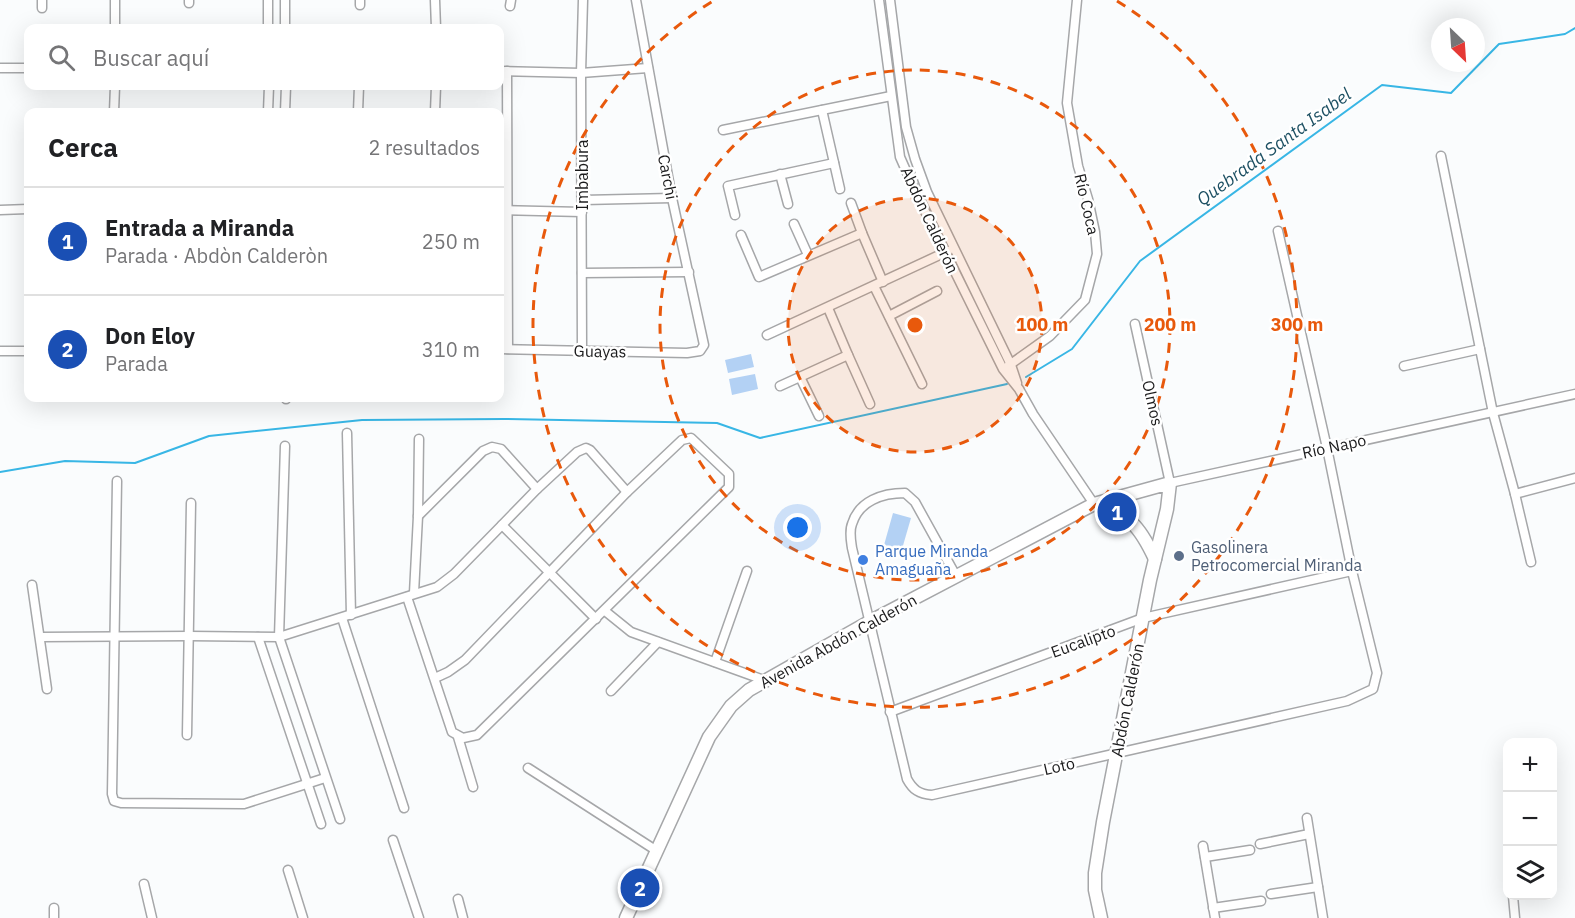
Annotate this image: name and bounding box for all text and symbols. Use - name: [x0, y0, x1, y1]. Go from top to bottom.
- north arrow: [1431, 18, 1485, 72]
- search box: [24, 24, 504, 90]
- icon: search: [45, 41, 78, 74]
- text: Buscar aquí: [93, 43, 209, 72]
- water label: Quebrada Santa Isabel: [1192, 83, 1356, 210]
- text: Cerca: [48, 130, 118, 164]
- text: 2 resultados: [368, 134, 480, 161]
- street label: Imbabura: [572, 139, 592, 210]
- street label: Carchi: [654, 153, 682, 201]
- street label: Abdón Calderón: [897, 163, 963, 277]
- street label: Río Coca: [1070, 171, 1104, 237]
- text: Entrada a Miranda: [105, 213, 294, 242]
- text: 1: [62, 228, 74, 255]
- text: 250 m: [422, 228, 480, 255]
- text: Parada · Abdòn Calderòn: [105, 242, 328, 269]
- text: 100 m: [1016, 313, 1068, 336]
- text: 200 m: [1144, 313, 1196, 336]
- text: 300 m: [1271, 313, 1323, 336]
- centre of rings: [905, 315, 925, 335]
- text: Don Eloy: [105, 321, 195, 350]
- text: 2: [62, 336, 74, 363]
- text: 310 m: [422, 336, 480, 363]
- street label: Guayas: [573, 341, 627, 361]
- text: Parada: [105, 350, 168, 377]
- street label: Olmos: [1138, 378, 1168, 428]
- street label: Río Napo: [1300, 429, 1368, 463]
- pin: 1: [1098, 490, 1136, 534]
- your location: [783, 513, 812, 542]
- place label: Gasolinera Petrocomercial Miranda: [1191, 537, 1362, 575]
- place label: Parque Miranda Amaguaña: [875, 541, 988, 579]
- marker: Gasolinera Petrocomercial Miranda: [1172, 549, 1186, 563]
- marker: Parque Miranda Amaguaña: [856, 553, 870, 567]
- street label: Avenida Abdón Calderón: [756, 589, 920, 693]
- street label: Eucalipto: [1048, 620, 1118, 662]
- street label: Abdón Calderón: [1106, 641, 1148, 759]
- map controls: [1503, 738, 1557, 900]
- button: +: [1503, 738, 1557, 792]
- street label: Loto: [1041, 753, 1077, 779]
- button: −: [1503, 792, 1557, 846]
- button: layers: [1503, 846, 1557, 900]
- pin: 2: [620, 866, 660, 910]

